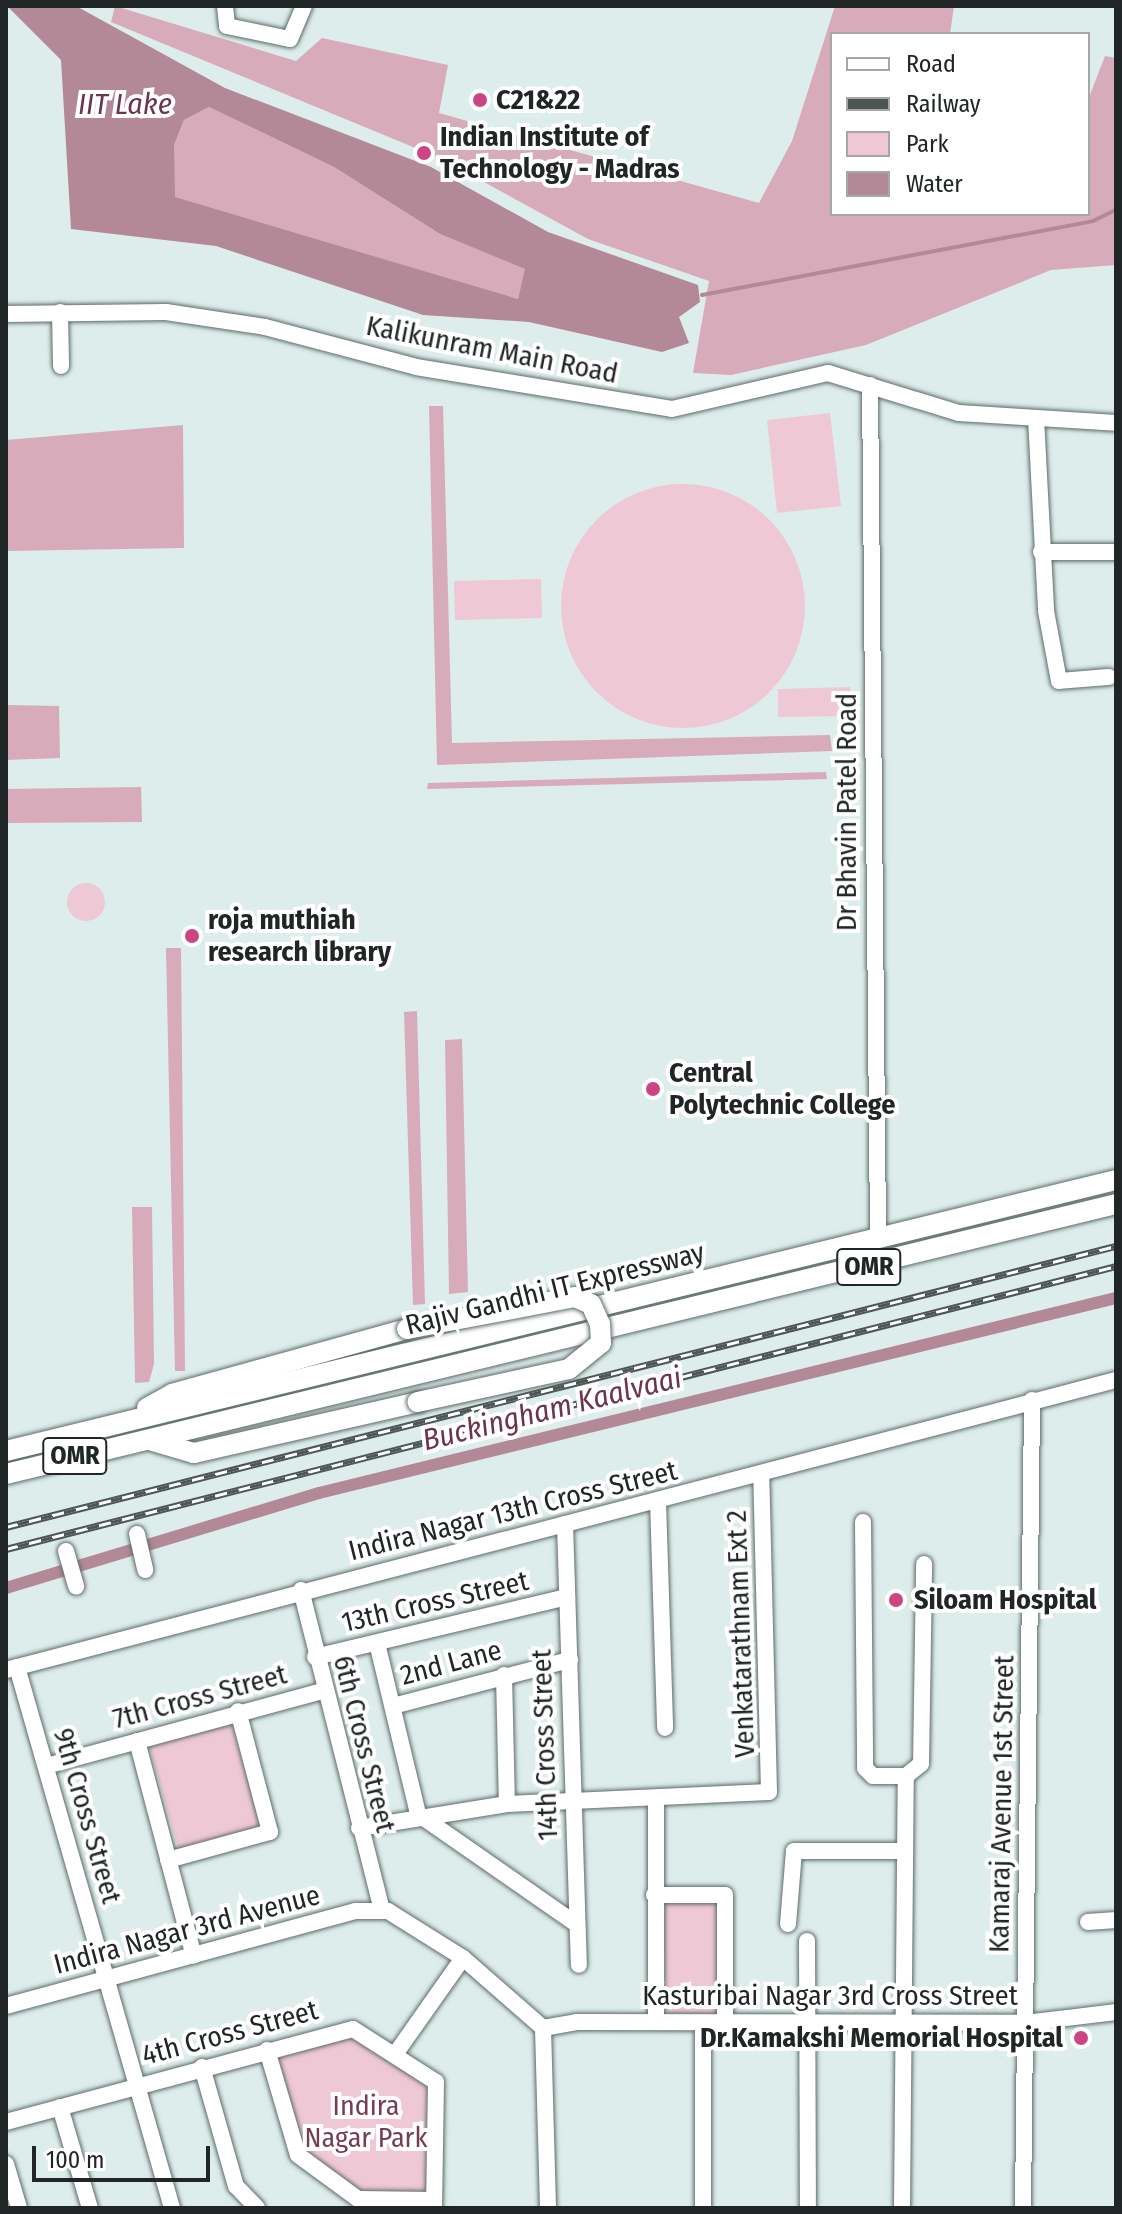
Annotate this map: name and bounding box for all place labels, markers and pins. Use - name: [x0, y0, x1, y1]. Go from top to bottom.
- place label: C21&22: [496, 83, 580, 117]
- marker: C21&22: [471, 91, 489, 109]
- place label: Indian Institute of Technology - Madras: [440, 120, 680, 186]
- marker: Indian Institute of Technology - Madras: [415, 144, 433, 162]
- place label: roja muthiah research library: [208, 903, 391, 969]
- marker: roja muthiah research library: [183, 927, 201, 945]
- place label: Central Polytechnic College: [669, 1056, 895, 1122]
- marker: Central Polytechnic College: [644, 1080, 662, 1098]
- place label: Siloam Hospital: [914, 1583, 1097, 1617]
- marker: Siloam Hospital: [885, 1589, 907, 1611]
- place label: Dr.Kamakshi Memorial Hospital: [700, 2021, 1063, 2055]
- marker: Dr.Kamakshi Memorial Hospital: [1070, 2027, 1092, 2049]

